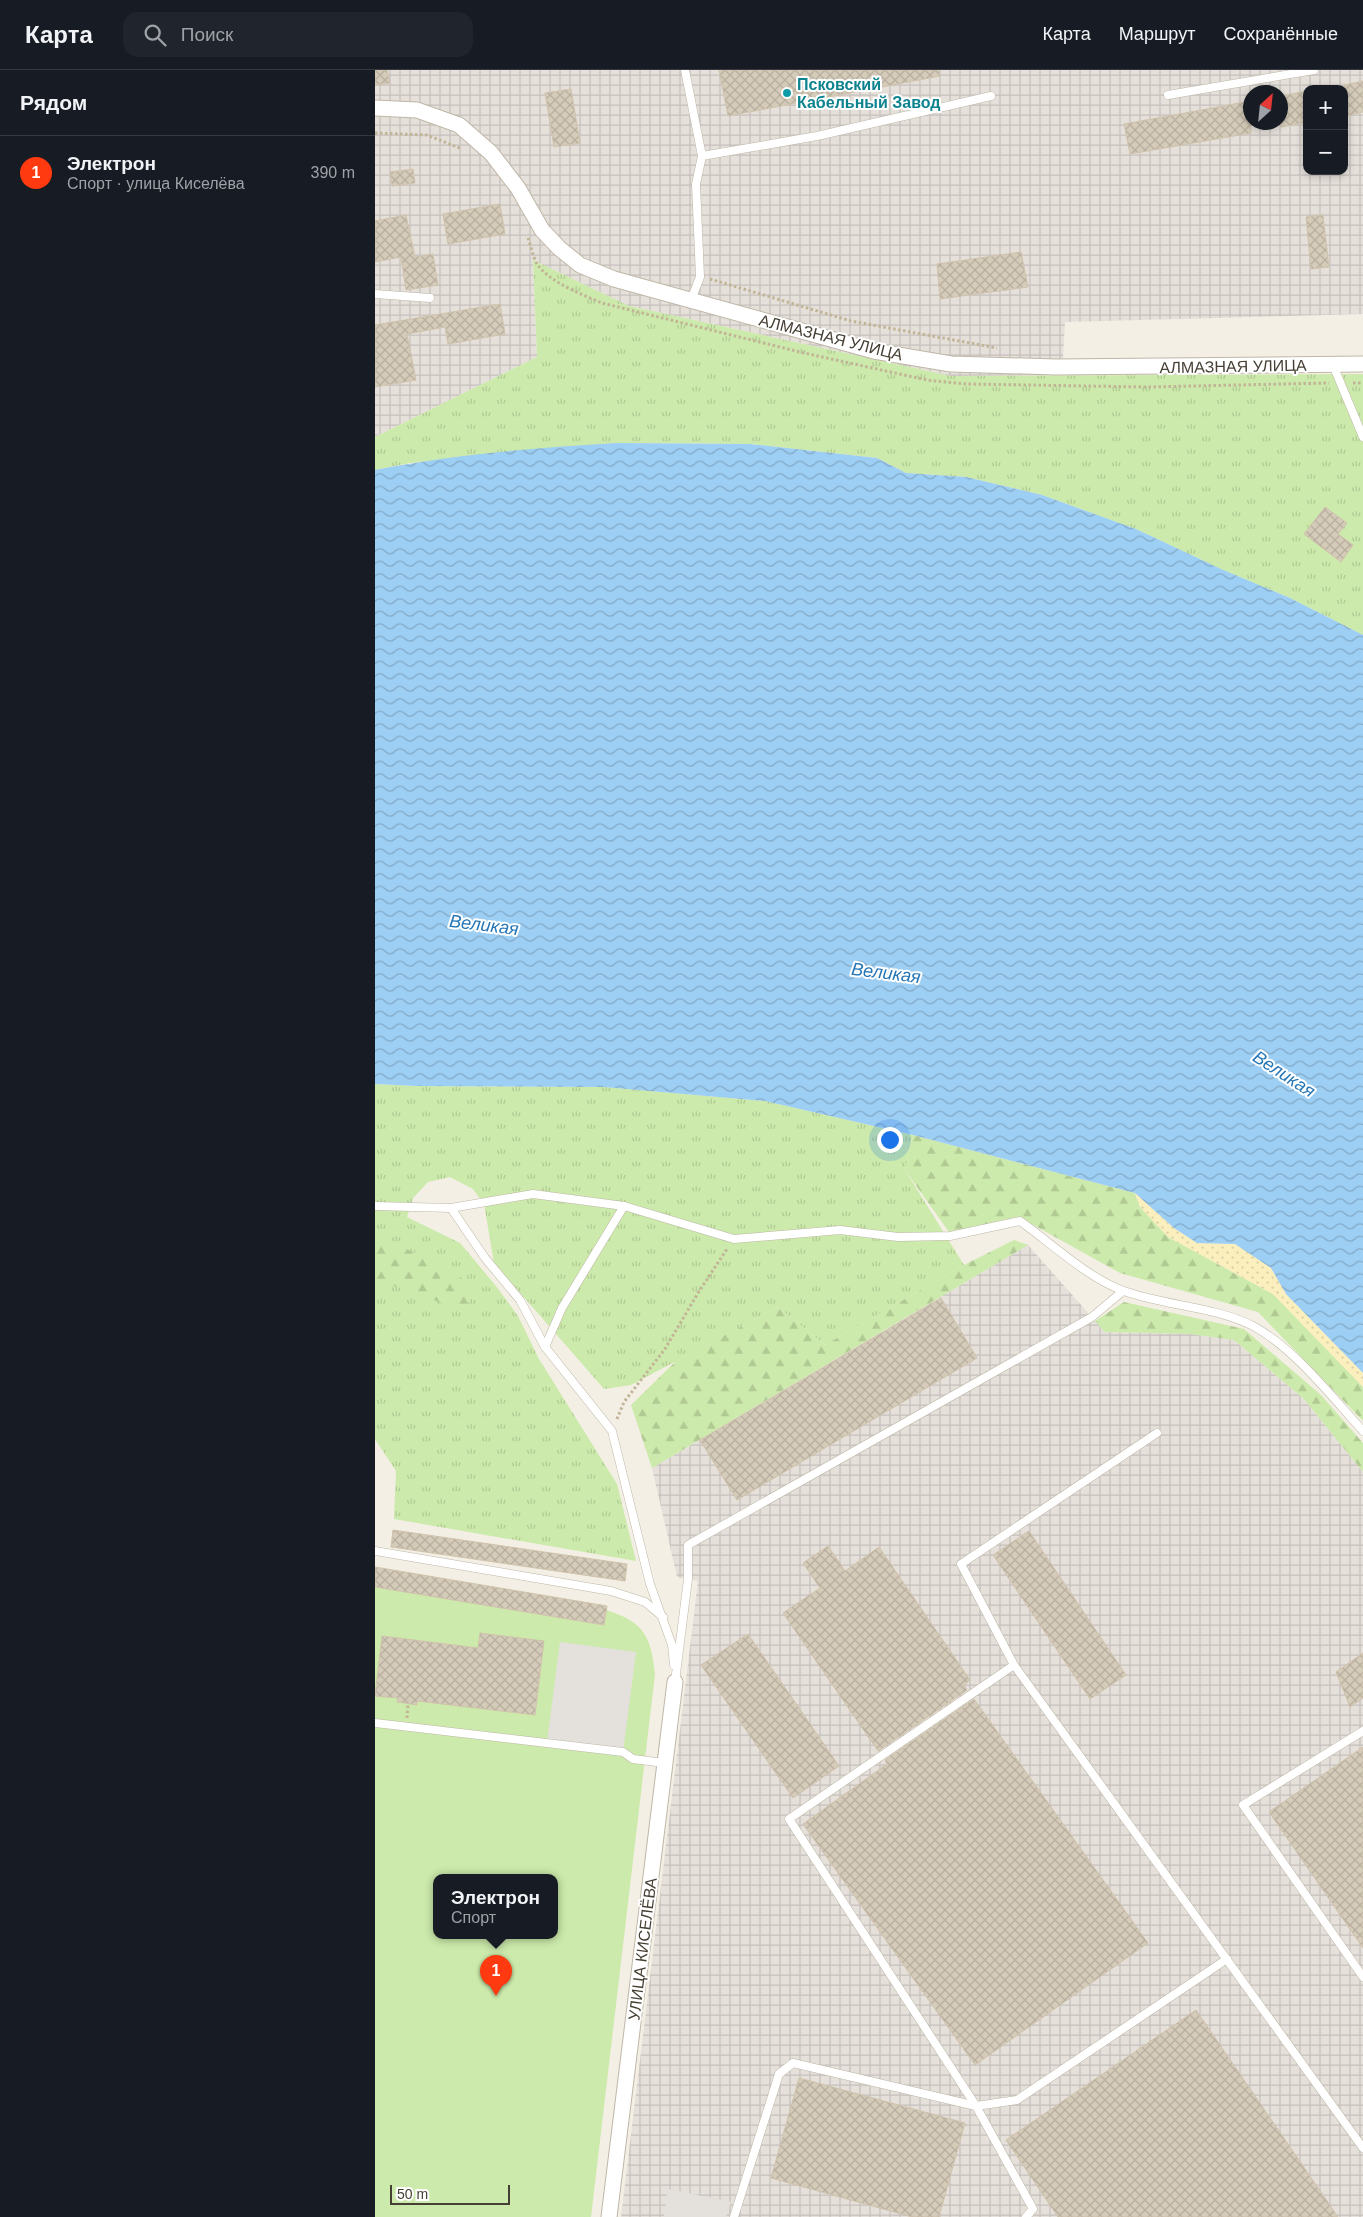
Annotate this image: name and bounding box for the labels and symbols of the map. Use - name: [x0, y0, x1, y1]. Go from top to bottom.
- place label: Псковский Кабельный Завод: [797, 76, 941, 111]
- north arrow: [1243, 85, 1288, 130]
- marker: Псковский Кабельный Завод: [781, 87, 793, 99]
- street label: АЛМАЗНАЯ УЛИЦА: [757, 311, 905, 364]
- street label: АЛМАЗНАЯ УЛИЦА: [1159, 357, 1307, 376]
- water label: Великая: [448, 911, 520, 939]
- water label: Великая: [850, 959, 922, 987]
- water label: Великая: [1249, 1047, 1319, 1102]
- your location: [877, 1127, 903, 1153]
- street label: УЛИЦА КИСЕЛЁВА: [625, 1876, 660, 2021]
- pin: 1: [480, 1955, 512, 1996]
- scale bar: [390, 2182, 510, 2205]

